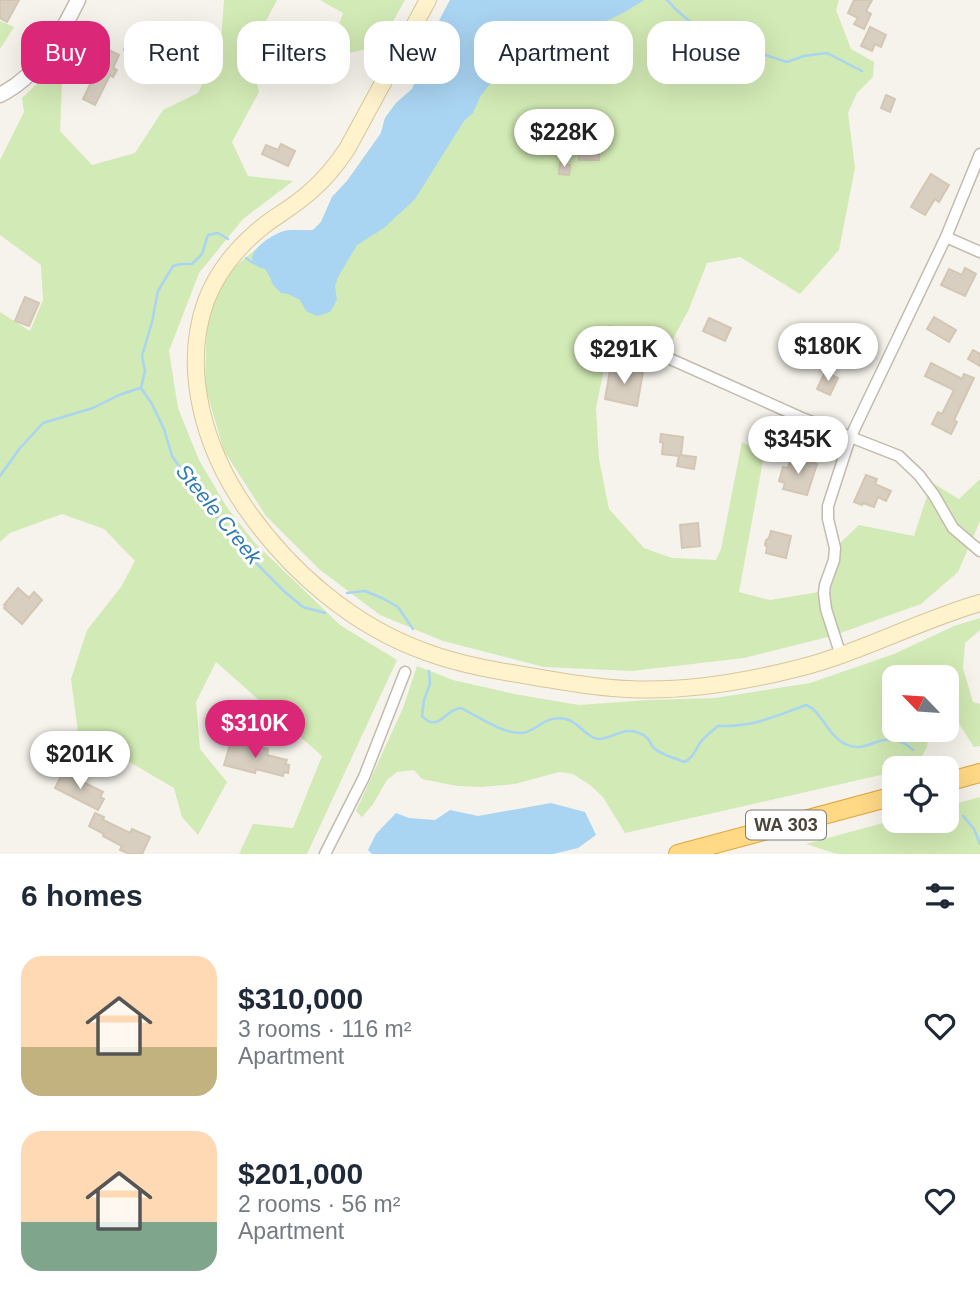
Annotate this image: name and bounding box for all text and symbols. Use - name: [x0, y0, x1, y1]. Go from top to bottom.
- chip: Buy: [21, 21, 110, 84]
- chip: Rent: [124, 21, 223, 84]
- chip: Filters: [237, 21, 350, 84]
- chip: New: [364, 21, 460, 84]
- chip: Apartment: [474, 21, 633, 84]
- chip: House: [647, 21, 765, 84]
- pin: $228K: [515, 110, 613, 169]
- text: $228K: [530, 119, 598, 145]
- pin: $180K: [779, 324, 877, 383]
- pin: $291K: [575, 326, 673, 386]
- text: $180K: [794, 333, 862, 359]
- text: $291K: [590, 336, 658, 362]
- pin: $345K: [749, 416, 847, 476]
- text: $345K: [764, 426, 832, 452]
- water label: Steele Creek: [172, 460, 267, 570]
- north arrow: [882, 665, 959, 742]
- map controls: [882, 665, 959, 833]
- pin: $310K: [206, 700, 304, 760]
- text: $310K: [221, 710, 289, 736]
- pin: $201K: [31, 732, 129, 791]
- text: $201K: [46, 741, 114, 767]
- button: locate: [882, 756, 959, 833]
- road number: WA 303: [746, 810, 826, 840]
- icon: filters: [921, 877, 959, 915]
- text: 6 homes: [21, 879, 143, 912]
- text: $310,000: [238, 982, 363, 1015]
- icon: home: [77, 984, 161, 1068]
- icon: heart: [921, 1007, 959, 1045]
- text: 3 rooms · 116 m²: [238, 1016, 411, 1042]
- text: Apartment: [238, 1043, 344, 1069]
- text: $201,000: [238, 1157, 363, 1190]
- icon: home: [77, 1159, 161, 1243]
- icon: heart: [921, 1182, 959, 1220]
- text: 2 rooms · 56 m²: [238, 1191, 400, 1217]
- text: Apartment: [238, 1218, 344, 1244]

